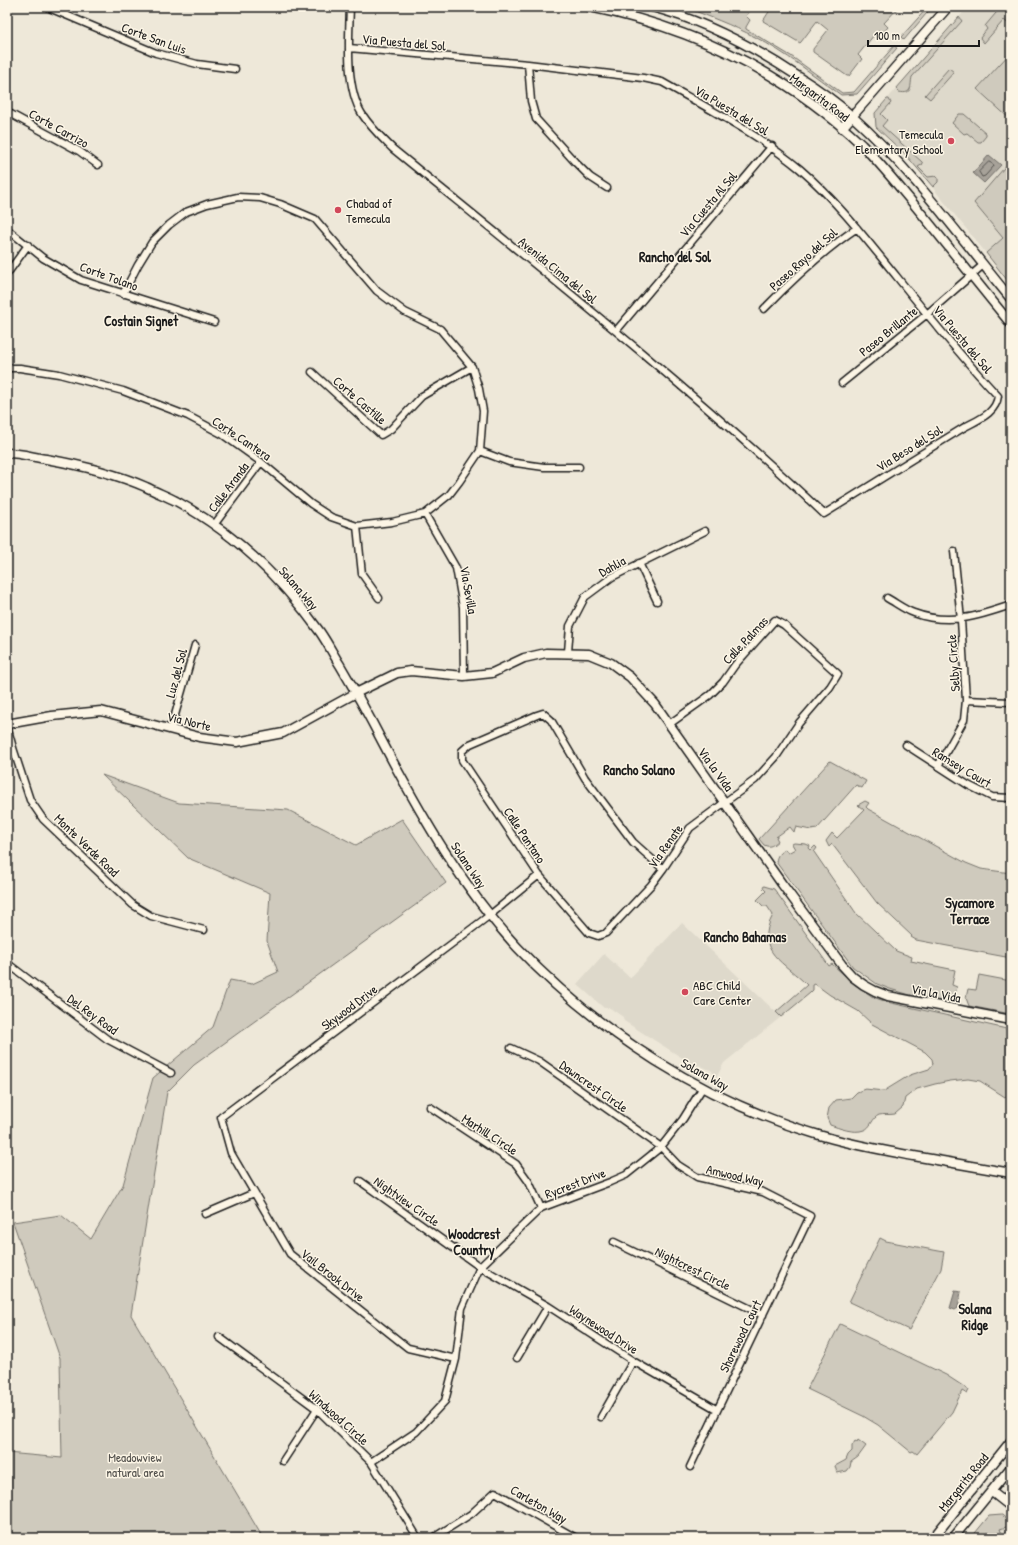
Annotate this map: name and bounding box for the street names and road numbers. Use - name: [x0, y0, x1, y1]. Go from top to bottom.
- street label: Corte San Luis: [119, 18, 189, 58]
- street label: Via Puesta del Sol: [361, 29, 447, 55]
- street label: Margarita Road: [786, 69, 854, 125]
- street label: Via Puesta del Sol: [691, 81, 773, 140]
- street label: Corte Carrizo: [26, 104, 92, 152]
- street label: Via Cuesta Al Sol: [675, 167, 741, 241]
- street label: Paseo Rayo del Sol: [765, 223, 841, 294]
- street label: Avenida Cima del Sol: [515, 232, 602, 308]
- street label: Corte Tolano: [77, 257, 141, 295]
- street label: Via Puesta del Sol: [929, 301, 997, 377]
- street label: Paseo Brillante: [855, 302, 921, 360]
- street label: Corte Castille: [329, 372, 391, 428]
- street label: Corte Cantera: [209, 412, 275, 464]
- street label: Via Beso del Sol: [873, 420, 946, 475]
- street label: Calle Aranda: [203, 458, 253, 516]
- street label: Dahlia: [595, 551, 629, 581]
- street label: Solana Way: [275, 562, 323, 614]
- street label: Via Sevilla: [456, 565, 482, 615]
- street label: Calle Palmas: [718, 612, 772, 668]
- street label: Selby Circle: [942, 634, 964, 692]
- street label: Luz del Sol: [161, 646, 191, 699]
- street label: Via Norte: [165, 707, 213, 735]
- street label: Ramsey Court: [929, 742, 995, 792]
- street label: Via la Vida: [694, 743, 738, 795]
- street label: Calle Pantano: [500, 803, 550, 867]
- street label: Monte Verde Road: [51, 810, 123, 880]
- street label: Via Renate: [643, 820, 687, 872]
- street label: Solana Way: [447, 838, 491, 892]
- street label: Via la Vida: [910, 979, 962, 1007]
- street label: Skywood Drive: [317, 980, 381, 1034]
- street label: Del Rey Road: [64, 989, 122, 1039]
- street label: Solana Way: [678, 1053, 733, 1095]
- street label: Dawncrest Circle: [556, 1056, 632, 1116]
- street label: Marhill Circle: [458, 1109, 522, 1159]
- street label: Amwood Way: [705, 1160, 766, 1190]
- street label: Rycrest Drive: [542, 1163, 608, 1203]
- street label: Nightview Circle: [370, 1172, 444, 1230]
- street label: Nightcrest Circle: [652, 1242, 734, 1294]
- street label: Vail Brook Drive: [297, 1244, 369, 1306]
- street label: Shorewood Court: [715, 1296, 766, 1375]
- street label: Waynewood Drive: [566, 1300, 642, 1358]
- street label: Windwood Circle: [305, 1385, 373, 1449]
- street label: Margarita Road: [934, 1449, 992, 1515]
- street label: Carleton Way: [507, 1480, 571, 1528]

